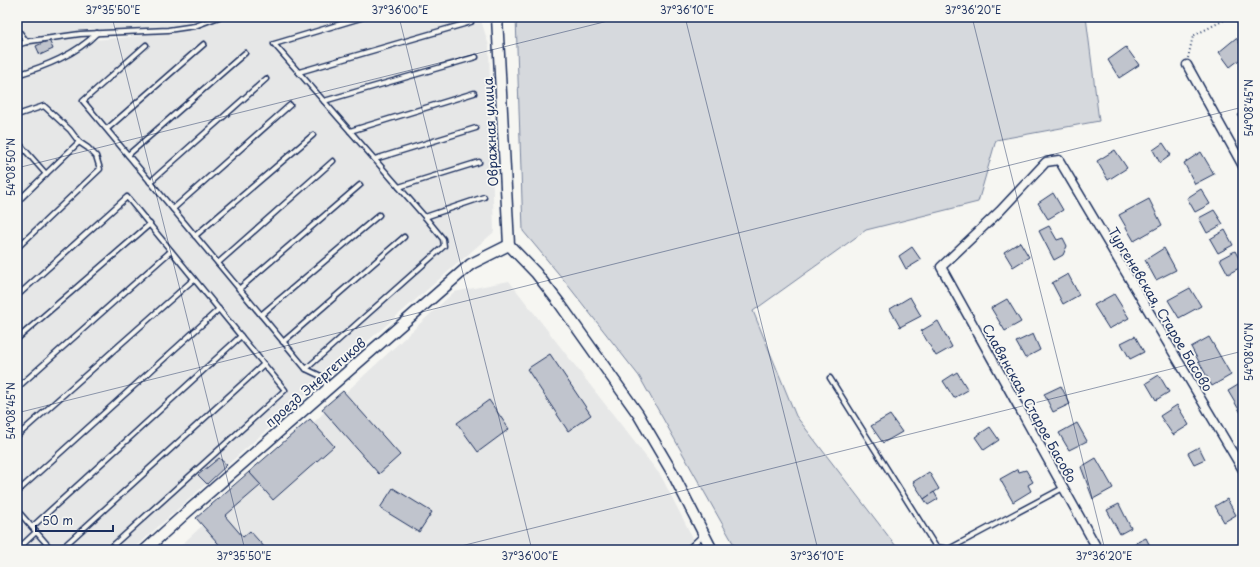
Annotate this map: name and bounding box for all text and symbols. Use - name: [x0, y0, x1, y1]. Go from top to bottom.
- text: 37°35'50"E: [85, 2, 141, 17]
- text: 37°36'00"E: [372, 2, 428, 17]
- text: 37°36'10"E: [660, 2, 714, 17]
- text: 37°36'20"E: [945, 2, 1001, 17]
- street label: Овражная улица: [478, 76, 502, 187]
- text: 54°08'45"N: [1241, 79, 1256, 137]
- text: 54°08'50"N: [3, 138, 18, 196]
- street label: Тургеневская, Старое Басово: [1104, 223, 1218, 395]
- street label: Славянская, Старое Басово: [978, 320, 1082, 486]
- text: 54°08'40"N: [1241, 323, 1256, 381]
- street label: проезд Энергетиков: [261, 333, 369, 431]
- text: 54°08'45"N: [3, 382, 18, 440]
- scale bar: [36, 507, 113, 533]
- text: 50 m: [42, 511, 73, 529]
- text: 37°35'50"E: [216, 548, 272, 563]
- text: 37°36'00"E: [502, 548, 558, 563]
- text: 37°36'10"E: [790, 548, 844, 563]
- text: 37°36'20"E: [1076, 548, 1132, 563]

